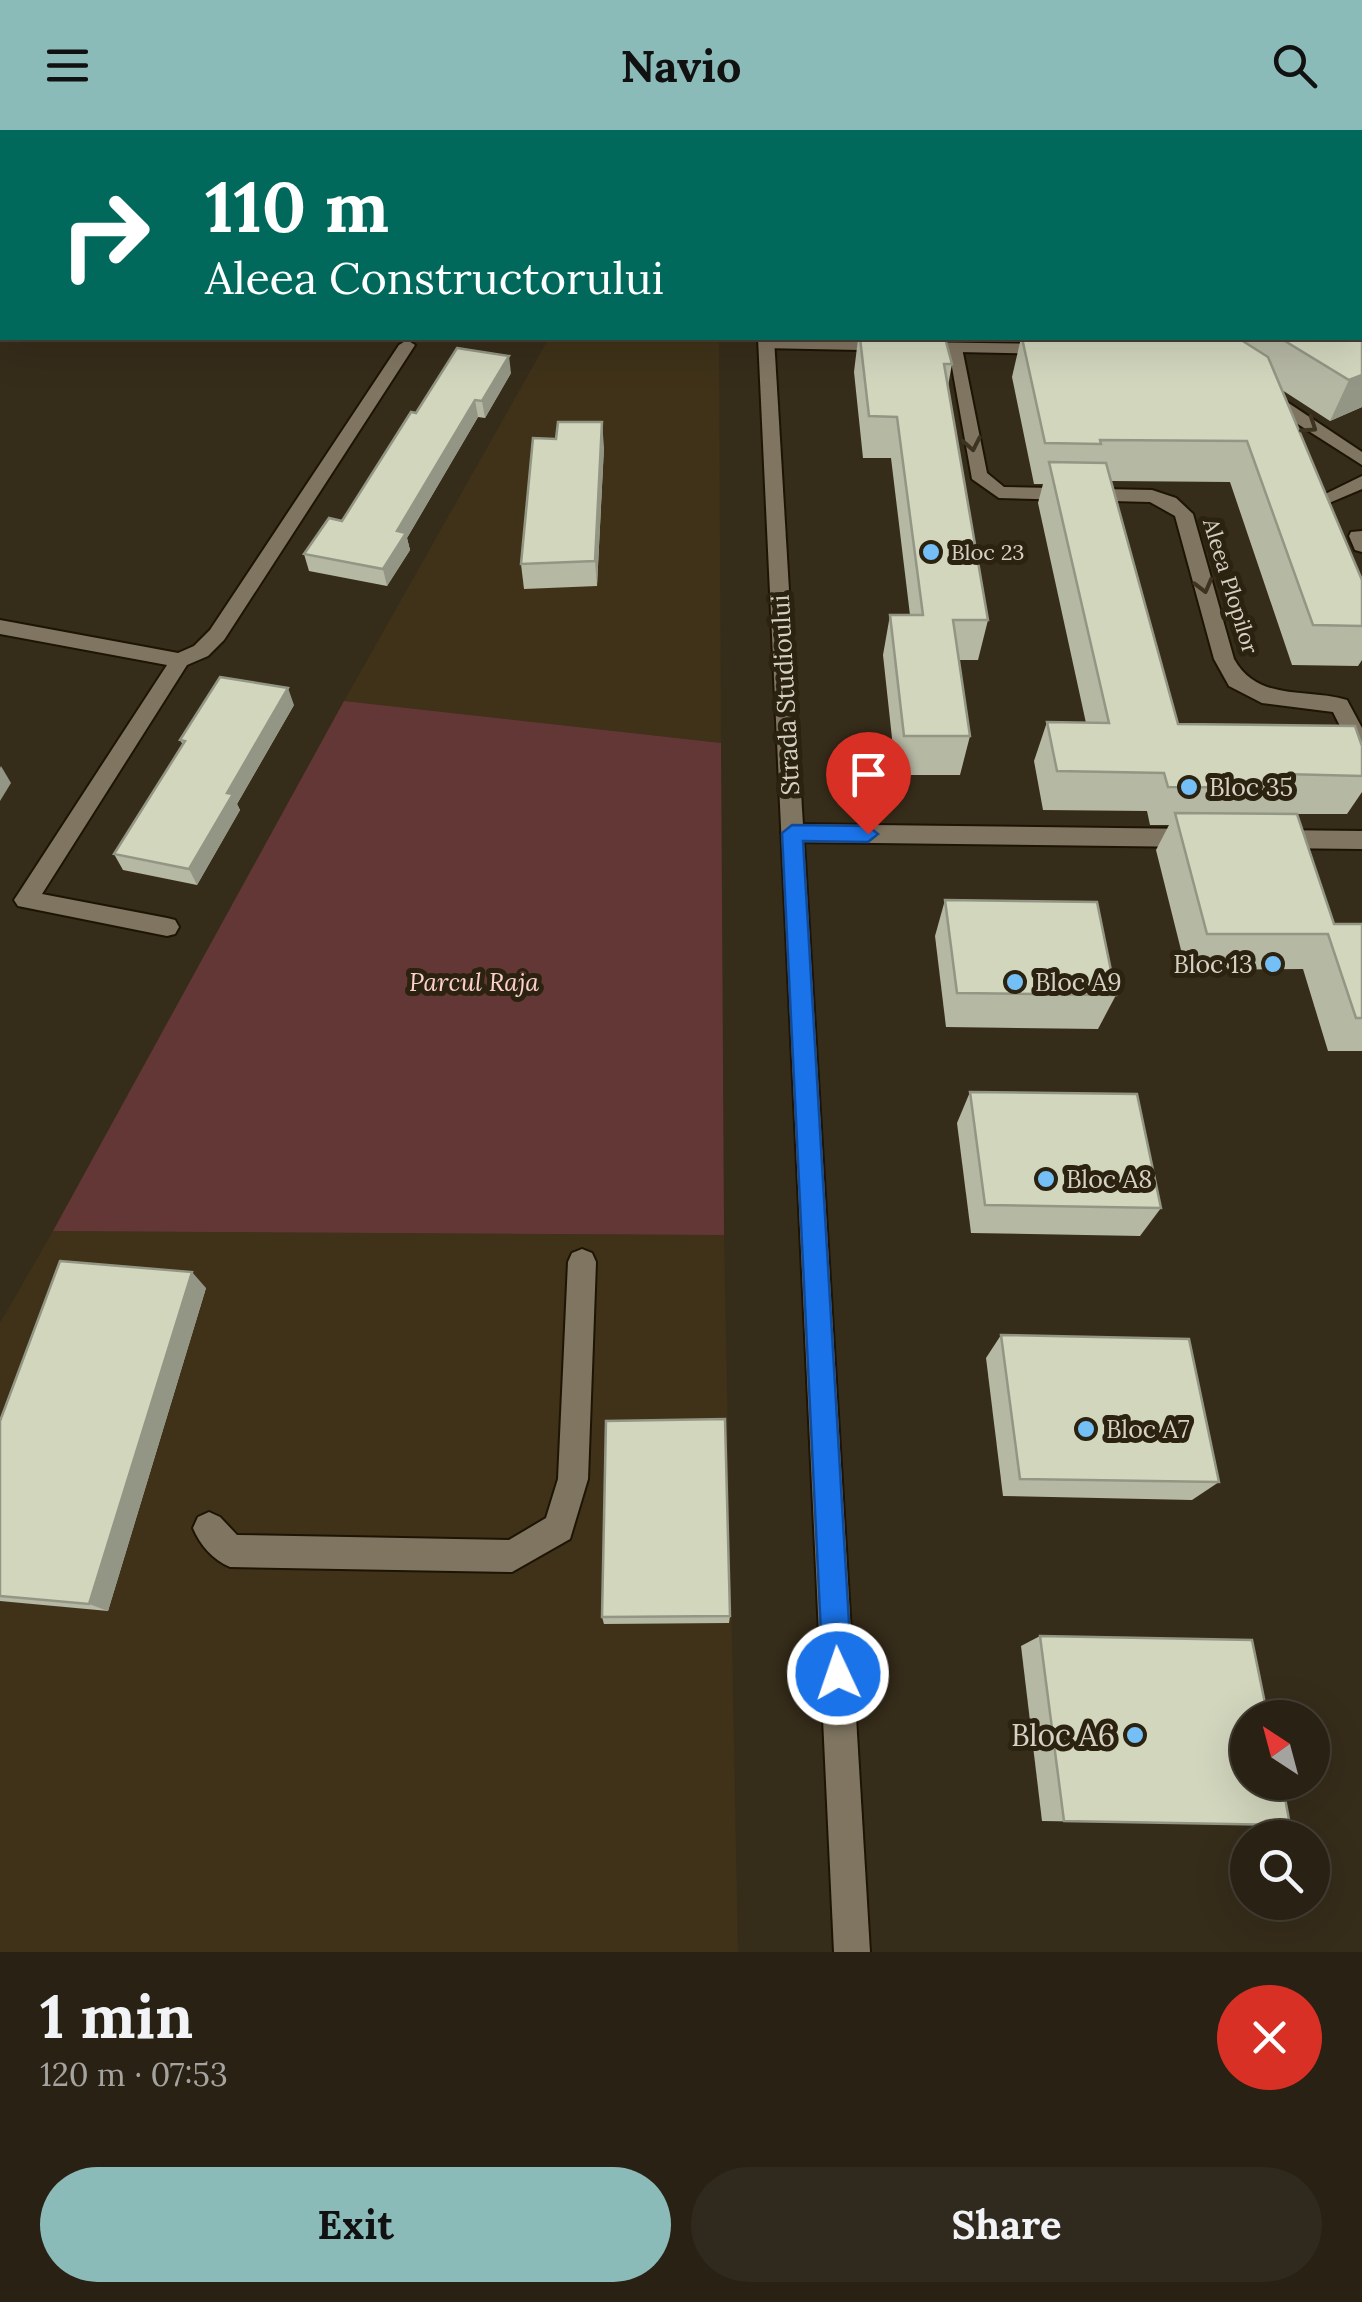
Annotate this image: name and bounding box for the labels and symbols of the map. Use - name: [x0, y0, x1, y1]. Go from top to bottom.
- one-way arrow: [1300, 413, 1318, 432]
- one-way arrow: [961, 436, 982, 452]
- street label: Aleea Plopilor: [1197, 514, 1265, 658]
- place label: Bloc 23: [951, 538, 1025, 566]
- marker: Bloc 23: [920, 541, 942, 563]
- one-way arrow: [1192, 577, 1213, 594]
- street label: Strada Studioului: [764, 594, 806, 796]
- pin: [826, 732, 911, 835]
- place label: Bloc 35: [1209, 771, 1293, 803]
- marker: Bloc 35: [1178, 776, 1200, 798]
- place label: Bloc 13: [1173, 948, 1253, 980]
- marker: Bloc 13: [1262, 953, 1284, 975]
- park label: Parcul Raja: [409, 966, 539, 998]
- place label: Bloc A9: [1035, 966, 1122, 998]
- marker: Bloc A9: [1004, 971, 1026, 993]
- place label: Bloc A8: [1066, 1163, 1152, 1195]
- marker: Bloc A8: [1035, 1168, 1057, 1190]
- place label: Bloc A7: [1106, 1413, 1190, 1445]
- marker: Bloc A7: [1075, 1418, 1097, 1440]
- position arrow: [786, 1622, 890, 1726]
- north arrow: [1230, 1700, 1330, 1800]
- place label: Bloc A6: [1011, 1716, 1115, 1754]
- marker: Bloc A6: [1124, 1724, 1146, 1746]

